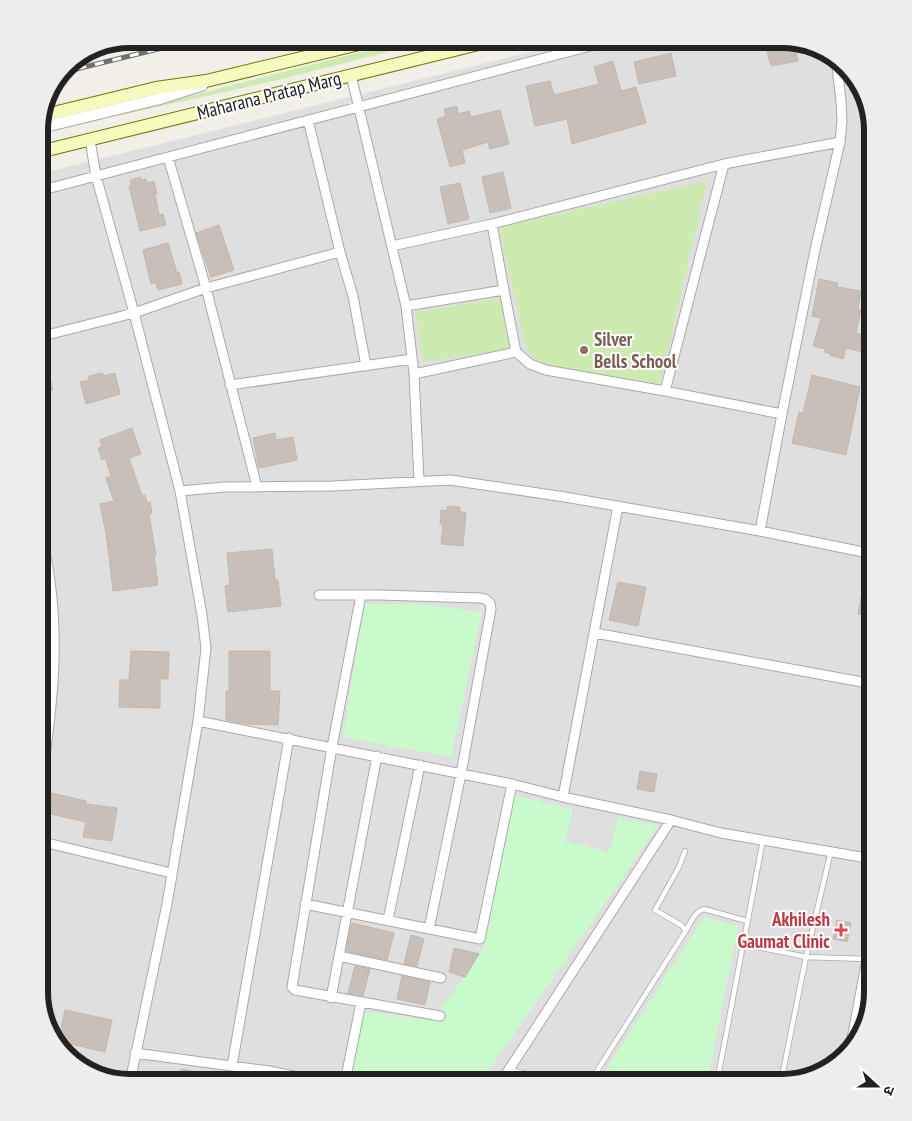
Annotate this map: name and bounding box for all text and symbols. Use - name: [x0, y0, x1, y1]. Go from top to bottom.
- street label: Maharana Pratap Marg: [195, 66, 343, 124]
- place label: Silver Bells School: [594, 327, 677, 373]
- marker: Silver Bells School: [578, 344, 590, 356]
- place label: Akhilesh Gaumat Clinic: [737, 907, 830, 953]
- marker: Akhilesh Gaumat Clinic: [834, 923, 848, 937]
- north arrow: [852, 1061, 902, 1111]
- text: उ: [879, 1084, 899, 1098]

